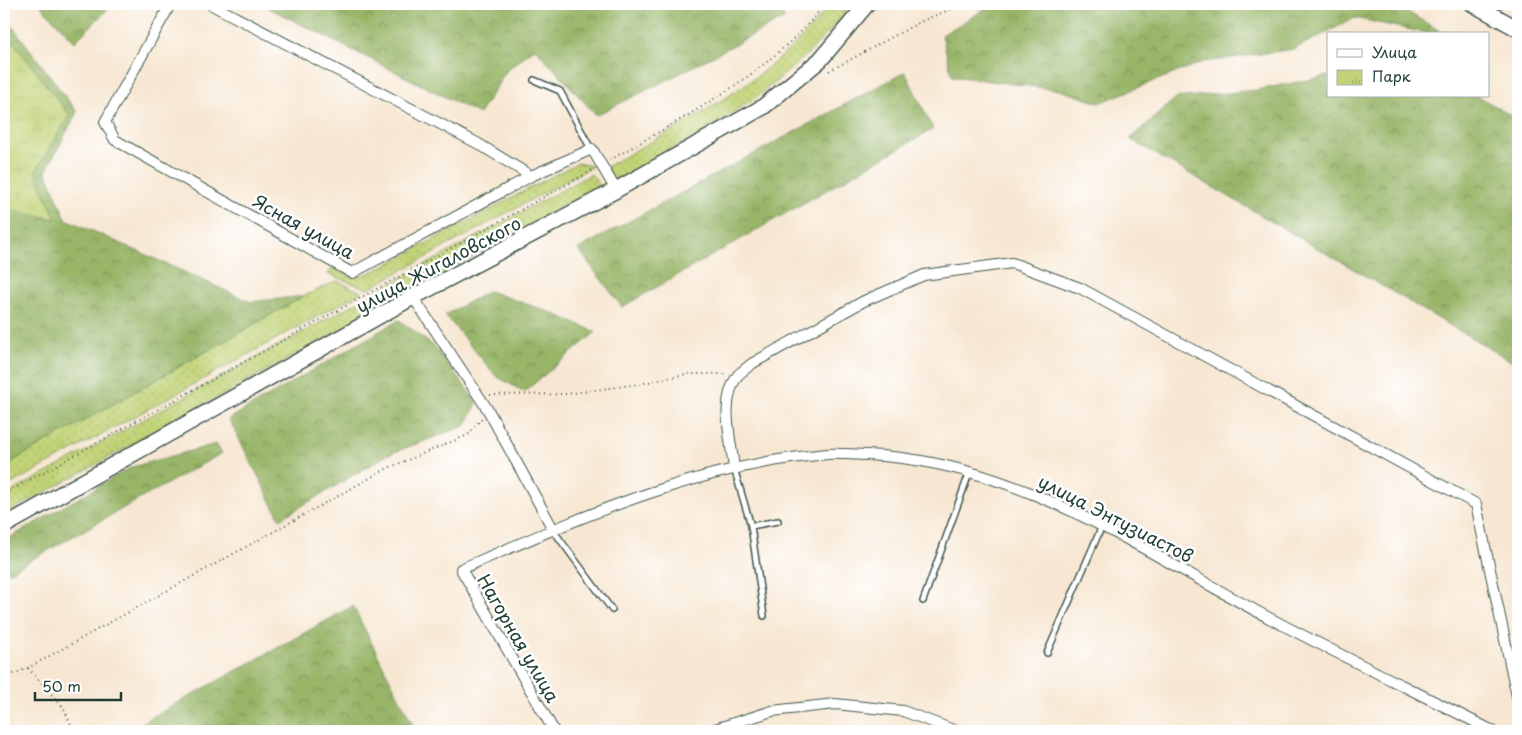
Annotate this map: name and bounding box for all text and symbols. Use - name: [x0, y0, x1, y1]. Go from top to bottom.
- legend: [1327, 32, 1490, 98]
- text: Улица: [1372, 40, 1417, 63]
- text: Парк: [1372, 64, 1411, 87]
- street label: Ясная улица: [248, 187, 360, 265]
- street label: улица Жигаловского: [351, 209, 525, 319]
- street label: улица Энтузиастов: [1034, 467, 1198, 569]
- street label: Нагорная улица: [471, 569, 567, 708]
- scale bar: [35, 670, 121, 702]
- text: 50 m: [42, 674, 81, 697]

